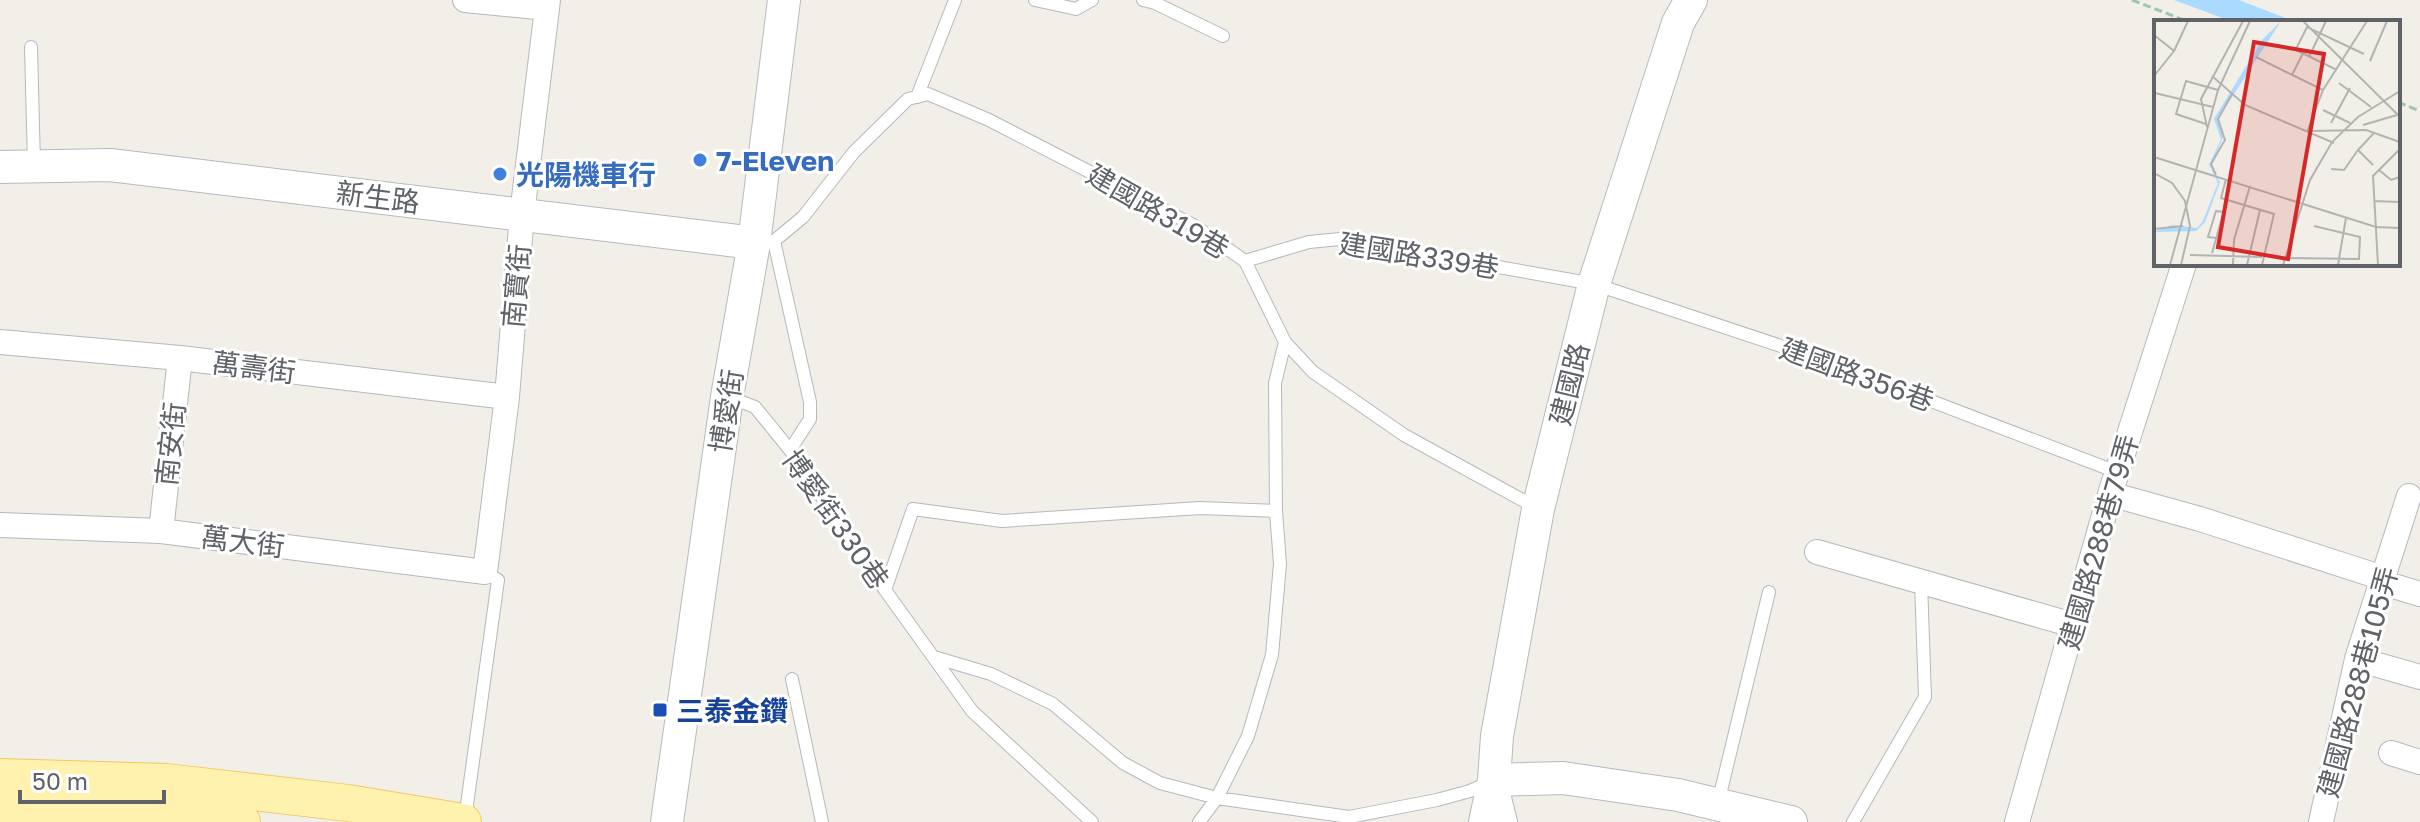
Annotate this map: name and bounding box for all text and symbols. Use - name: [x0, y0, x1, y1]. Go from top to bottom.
- inset map: [2154, 20, 2400, 266]
- place label: 7-Eleven: [716, 144, 834, 177]
- marker: 7-Eleven: [691, 151, 709, 169]
- street label: 建國路319巷: [1081, 157, 1235, 265]
- place label: 光陽機車行: [516, 158, 656, 191]
- marker: 光陽機車行: [491, 165, 509, 183]
- street label: 新生路: [334, 176, 422, 218]
- street label: 建國路339巷: [1337, 226, 1501, 284]
- street label: 南寶街: [496, 243, 536, 329]
- street label: 建國路356巷: [1775, 331, 1939, 417]
- street label: 建國路: [1543, 339, 1595, 429]
- street label: 萬壽街: [210, 346, 298, 388]
- street label: 博愛街: [703, 367, 749, 455]
- street label: 南安街: [149, 400, 191, 488]
- street label: 建國路288巷79弄: [2052, 431, 2144, 653]
- street label: 博愛街330巷: [776, 443, 896, 595]
- street label: 萬大街: [199, 520, 287, 562]
- street label: 建國路288巷105弄: [2310, 563, 2404, 801]
- place label: 三泰金鑽: [676, 694, 788, 727]
- marker: 三泰金鑽: [651, 701, 669, 719]
- scale bar: [20, 754, 164, 804]
- text: 50 m: [32, 766, 88, 795]

